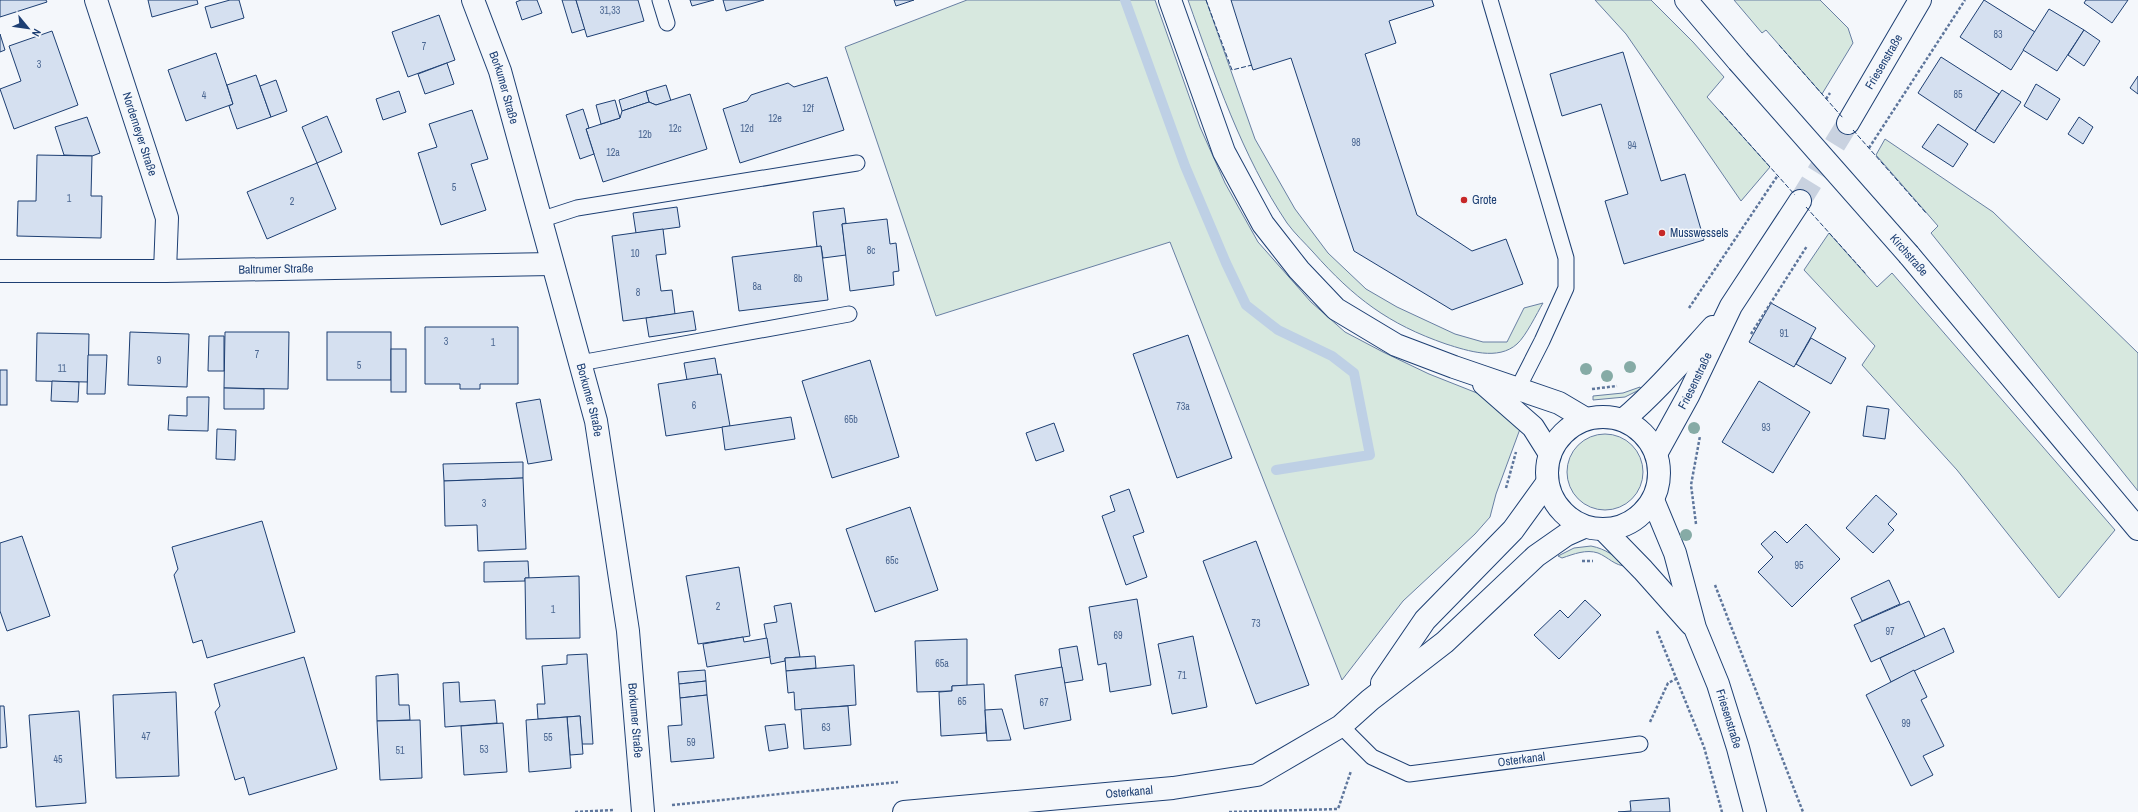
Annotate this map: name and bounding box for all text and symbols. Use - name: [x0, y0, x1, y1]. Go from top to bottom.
- house number: 31,33: [600, 4, 621, 17]
- north arrow: [8, 8, 48, 48]
- text: N: [29, 27, 44, 39]
- house number: 83: [1993, 28, 2003, 41]
- street label: Friesenstraße: [1861, 31, 1906, 92]
- house number: 7: [422, 40, 427, 53]
- street label: Borkumer Straße: [485, 49, 522, 126]
- house number: 3: [37, 58, 42, 71]
- house number: 85: [1953, 88, 1963, 101]
- house number: 4: [202, 89, 207, 102]
- street label: Norderneyer Straße: [119, 90, 161, 178]
- house number: 12f: [802, 102, 814, 115]
- house number: 12e: [768, 112, 782, 125]
- house number: 12c: [668, 122, 682, 135]
- house number: 12d: [740, 122, 754, 135]
- house number: 12b: [638, 128, 652, 141]
- house number: 98: [1351, 136, 1361, 149]
- house number: 94: [1627, 139, 1637, 152]
- house number: 12a: [606, 146, 620, 159]
- house number: 5: [452, 181, 457, 194]
- house number: 1: [67, 192, 72, 205]
- place label: Grote: [1472, 192, 1497, 208]
- house number: 2: [290, 195, 295, 208]
- marker: Grote: [1459, 195, 1469, 205]
- place label: Musswessels: [1670, 225, 1729, 241]
- marker: Musswessels: [1657, 228, 1667, 238]
- street label: Kirchstraße: [1886, 231, 1932, 279]
- house number: 8c: [867, 244, 875, 257]
- house number: 10: [630, 247, 640, 260]
- street label: Baltrumer Straße: [238, 260, 314, 278]
- house number: 8b: [793, 272, 803, 285]
- house number: 8a: [752, 280, 762, 293]
- house number: 8: [636, 286, 641, 299]
- house number: 91: [1779, 327, 1789, 340]
- house number: 3: [444, 335, 449, 348]
- house number: 1: [491, 336, 496, 349]
- house number: 7: [255, 348, 260, 361]
- street label: Friesenstraße: [1674, 350, 1716, 412]
- house number: 9: [157, 354, 162, 367]
- house number: 5: [357, 359, 362, 372]
- house number: 11: [58, 362, 67, 375]
- street label: Borkumer Straße: [573, 362, 606, 438]
- house number: 6: [692, 399, 697, 412]
- house number: 73a: [1176, 400, 1190, 413]
- house number: 65b: [844, 413, 858, 426]
- house number: 93: [1761, 421, 1771, 434]
- house number: 3: [482, 497, 487, 510]
- house number: 65c: [885, 554, 899, 567]
- house number: 95: [1794, 559, 1804, 572]
- house number: 2: [716, 600, 721, 613]
- house number: 1: [551, 603, 556, 616]
- house number: 73: [1251, 617, 1261, 630]
- house number: 97: [1885, 625, 1895, 638]
- house number: 69: [1113, 629, 1123, 642]
- house number: 65a: [935, 657, 949, 670]
- house number: 71: [1177, 669, 1187, 682]
- street label: Borkumer Straße: [624, 682, 646, 758]
- street label: Friesenstraße: [1712, 687, 1746, 750]
- house number: 65: [957, 695, 967, 708]
- house number: 67: [1039, 696, 1049, 709]
- house number: 99: [1901, 717, 1911, 730]
- house number: 63: [821, 721, 831, 734]
- house number: 47: [141, 730, 151, 743]
- house number: 55: [543, 731, 553, 744]
- house number: 59: [686, 736, 696, 749]
- house number: 53: [479, 743, 489, 756]
- house number: 51: [395, 744, 405, 757]
- street label: Osterkanal: [1497, 748, 1546, 770]
- house number: 45: [53, 753, 63, 766]
- street label: Osterkanal: [1105, 782, 1154, 802]

